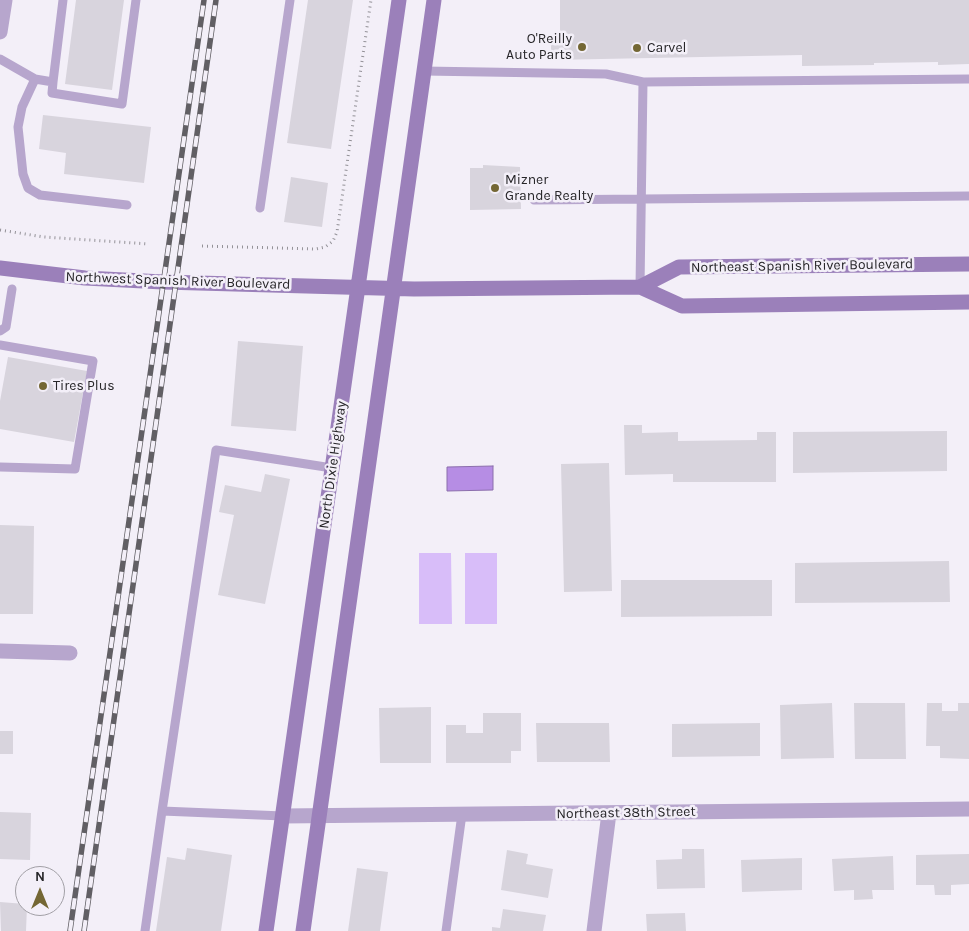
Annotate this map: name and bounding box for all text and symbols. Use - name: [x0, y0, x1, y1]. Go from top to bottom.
- place label: O'Reilly Auto Parts: [506, 31, 572, 64]
- place label: Carvel: [647, 40, 686, 56]
- marker: O'Reilly Auto Parts: [576, 41, 588, 53]
- marker: Carvel: [631, 42, 643, 54]
- place label: Mizner Grande Realty: [505, 172, 593, 204]
- marker: Mizner Grande Realty: [489, 182, 501, 194]
- street label: Northeast Spanish River Boulevard: [691, 256, 913, 276]
- street label: Northwest Spanish River Boulevard: [65, 269, 291, 293]
- place label: Tires Plus: [53, 378, 115, 394]
- marker: Tires Plus: [37, 380, 49, 392]
- street label: North Dixie Highway: [316, 400, 350, 530]
- street label: Northeast 38th Street: [556, 803, 696, 823]
- north arrow: [15, 866, 65, 916]
- text: N: [35, 868, 45, 885]

